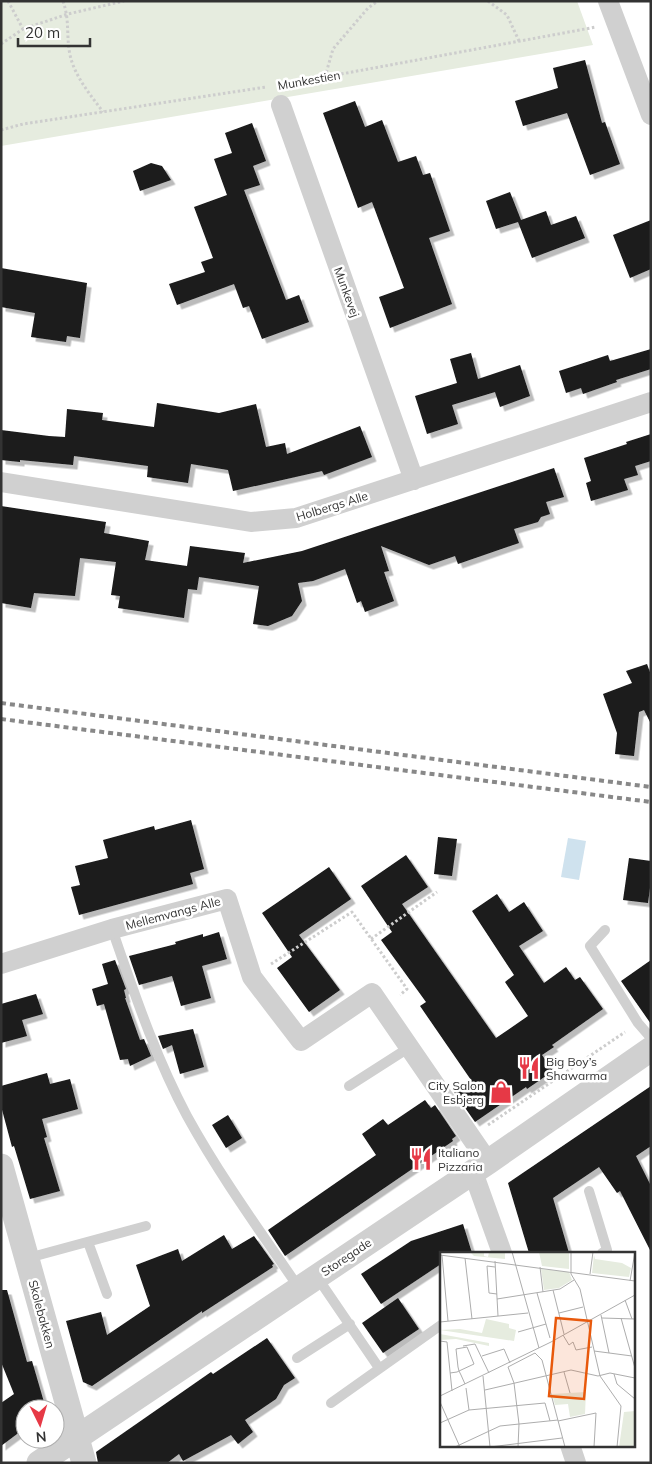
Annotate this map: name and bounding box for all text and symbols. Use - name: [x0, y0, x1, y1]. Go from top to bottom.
- scale bar: [18, 15, 90, 47]
- text: 20 m: [25, 23, 60, 42]
- street label: Munkestien: [277, 67, 341, 93]
- street label: Munkevej: [331, 265, 363, 319]
- street label: Holbergs Alle: [294, 488, 370, 524]
- street label: Mellemvangs Alle: [124, 893, 222, 933]
- place label: Big Boy’s Shawarma: [546, 1054, 607, 1083]
- restaurant icon: Big Boy’s Shawarma: [516, 1055, 542, 1081]
- place label: City Salon Esbjerg: [428, 1078, 484, 1107]
- shop icon: City Salon Esbjerg: [488, 1079, 514, 1105]
- place label: Italiano Pizzaria: [438, 1145, 483, 1174]
- restaurant icon: Italiano Pizzaria: [408, 1146, 434, 1172]
- street label: Storegade: [318, 1235, 374, 1279]
- inset map: [440, 1252, 634, 1446]
- street label: Skolebakken: [26, 1278, 58, 1350]
- north arrow: [15, 1399, 65, 1449]
- text: N: [35, 1428, 47, 1446]

